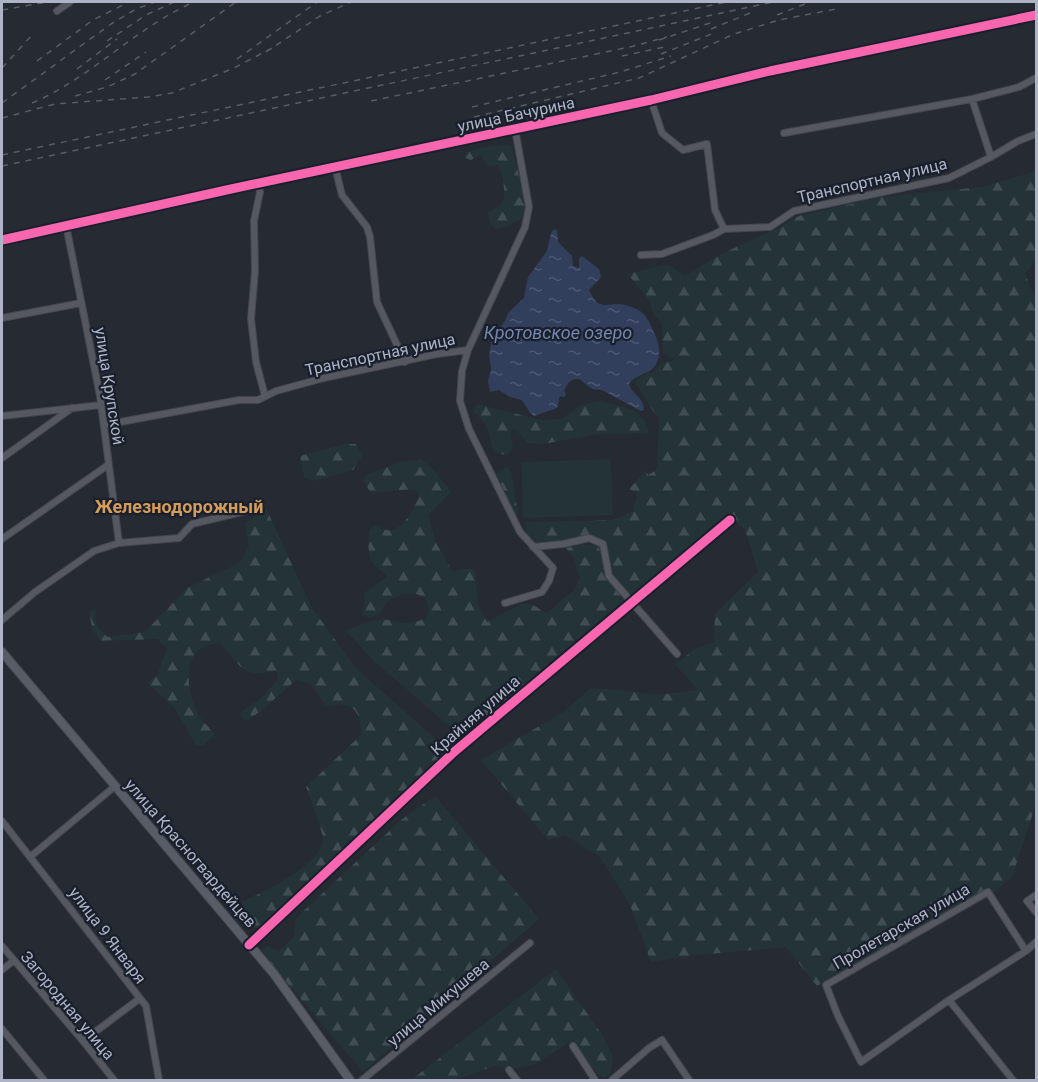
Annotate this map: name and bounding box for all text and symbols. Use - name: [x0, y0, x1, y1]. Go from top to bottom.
- street label: улица Бачурина: [456, 93, 576, 136]
- street label: Транспортная улица: [795, 154, 949, 207]
- water label: Кротовское озеро: [484, 322, 632, 343]
- street label: улица Крупской: [91, 326, 128, 446]
- street label: Транспортная улица: [303, 329, 457, 380]
- district label: Железнодорожный: [95, 496, 263, 517]
- street label: Крайняя улица: [427, 672, 524, 759]
- street label: улица Красногвардейцев: [121, 775, 260, 931]
- street label: Пролетарская улица: [830, 880, 973, 973]
- street label: улица 9 Января: [65, 883, 150, 987]
- street label: Загородная улица: [17, 947, 119, 1063]
- street label: улица Микушева: [384, 954, 493, 1050]

